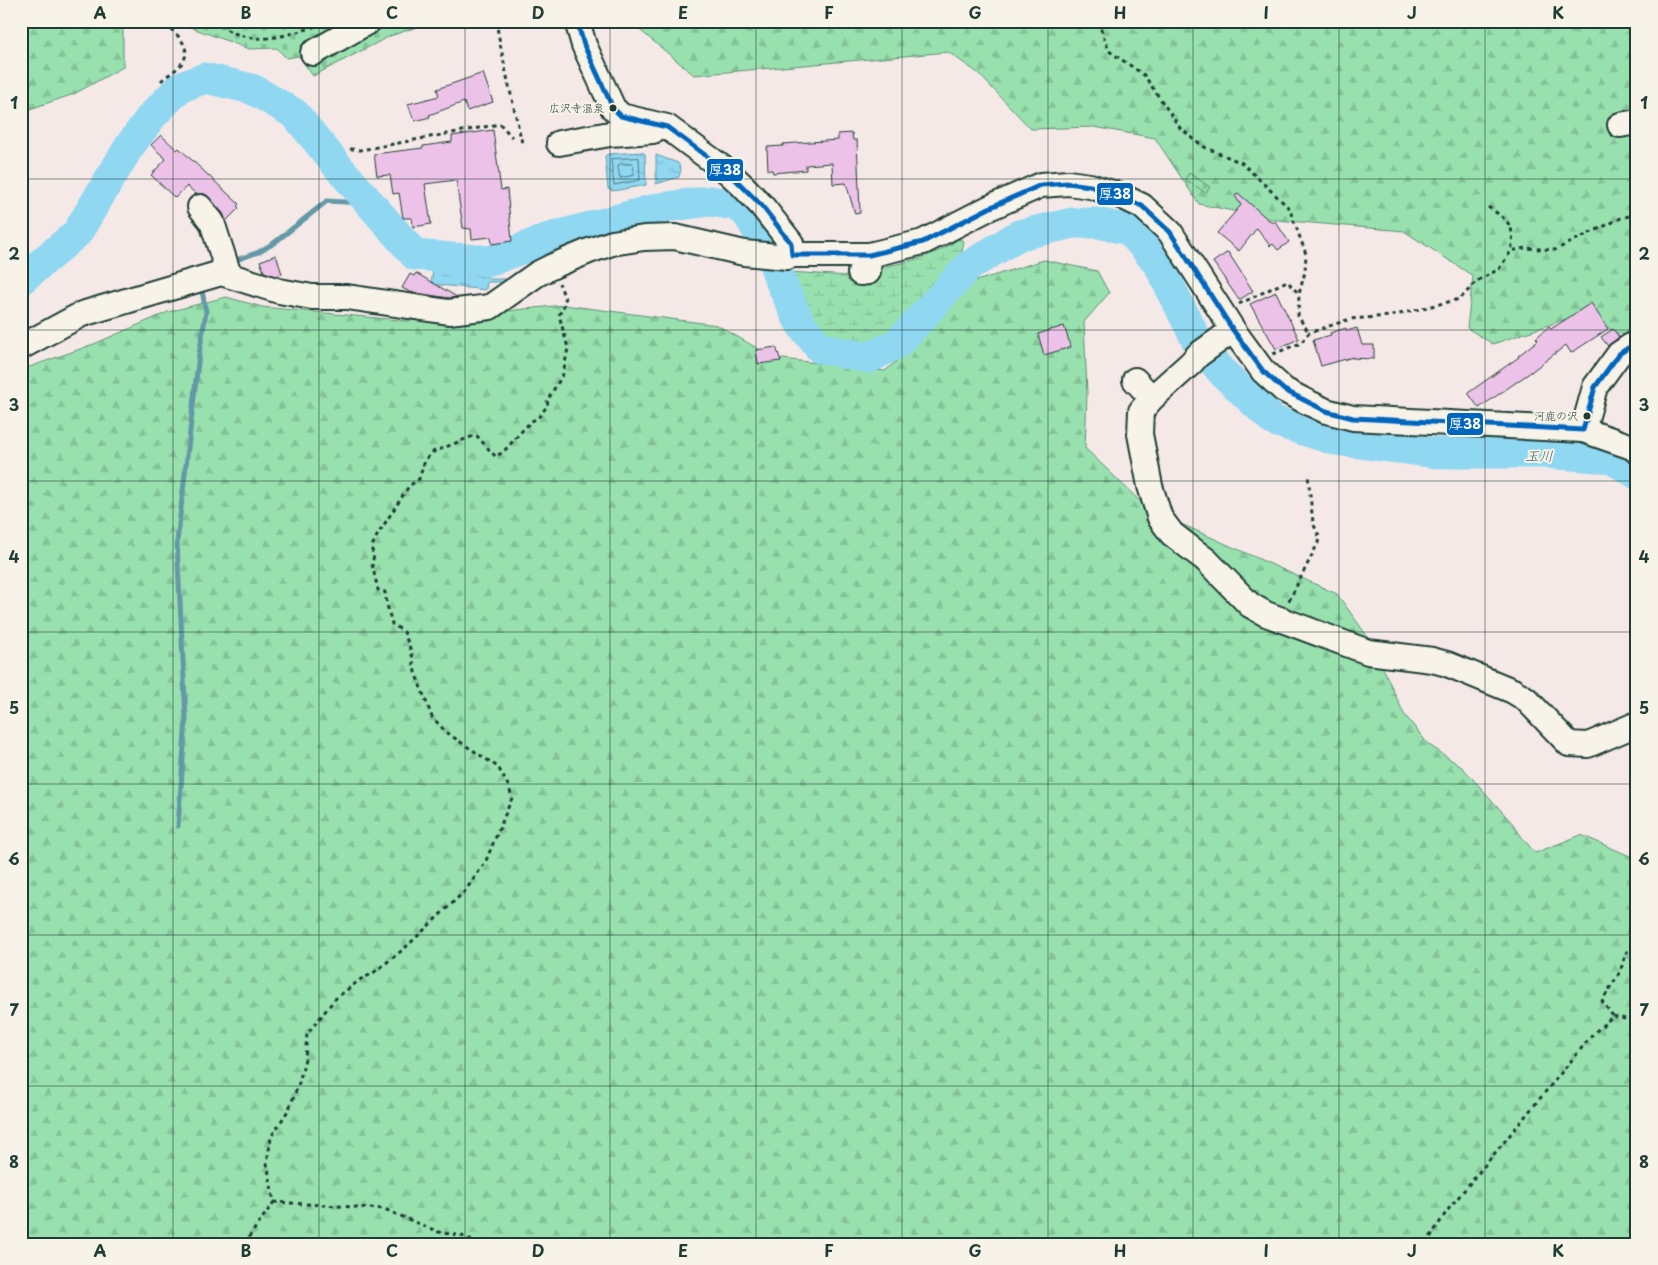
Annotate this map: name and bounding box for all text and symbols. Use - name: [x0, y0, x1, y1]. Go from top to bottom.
- text: A: [94, 0, 107, 24]
- text: B: [241, 0, 252, 24]
- text: C: [386, 0, 398, 24]
- text: D: [532, 0, 544, 24]
- text: E: [678, 0, 688, 24]
- text: F: [824, 0, 834, 24]
- text: G: [968, 0, 982, 24]
- text: H: [1114, 0, 1126, 24]
- text: I: [1263, 0, 1269, 24]
- text: J: [1407, 0, 1417, 24]
- text: K: [1552, 0, 1564, 24]
- text: 1: [10, 90, 18, 114]
- text: 1: [1640, 90, 1648, 114]
- place label: 広沢寺温泉: [549, 99, 604, 116]
- marker: 広沢寺温泉: [608, 103, 618, 113]
- line badge: 厚38: [706, 158, 744, 182]
- text: 厚38: [709, 159, 741, 180]
- line badge: 厚38: [1096, 182, 1134, 206]
- text: 厚38: [1099, 183, 1131, 204]
- text: 2: [8, 241, 20, 265]
- text: 2: [1638, 241, 1650, 265]
- text: 3: [9, 392, 19, 416]
- text: 3: [1639, 392, 1649, 416]
- place label: 河鹿の沢: [1534, 407, 1578, 424]
- marker: 河鹿の沢: [1582, 411, 1592, 421]
- line badge: 厚38: [1446, 412, 1484, 436]
- text: 厚38: [1449, 413, 1481, 434]
- water label: 玉川: [1525, 445, 1553, 466]
- text: 4: [9, 544, 20, 568]
- text: 4: [1639, 544, 1650, 568]
- text: 5: [9, 695, 19, 719]
- text: 5: [1639, 695, 1649, 719]
- text: 6: [8, 846, 20, 870]
- text: 6: [1638, 846, 1650, 870]
- text: 7: [9, 997, 19, 1021]
- text: 7: [1639, 997, 1649, 1021]
- text: 8: [9, 1149, 19, 1173]
- text: 8: [1639, 1149, 1649, 1173]
- text: A: [94, 1238, 107, 1262]
- text: B: [241, 1238, 252, 1262]
- text: C: [386, 1238, 398, 1262]
- text: D: [532, 1238, 544, 1262]
- text: E: [678, 1238, 688, 1262]
- text: F: [824, 1238, 834, 1262]
- text: G: [968, 1238, 982, 1262]
- text: H: [1114, 1238, 1126, 1262]
- text: I: [1263, 1238, 1269, 1262]
- text: J: [1407, 1238, 1417, 1262]
- text: K: [1552, 1238, 1564, 1262]

